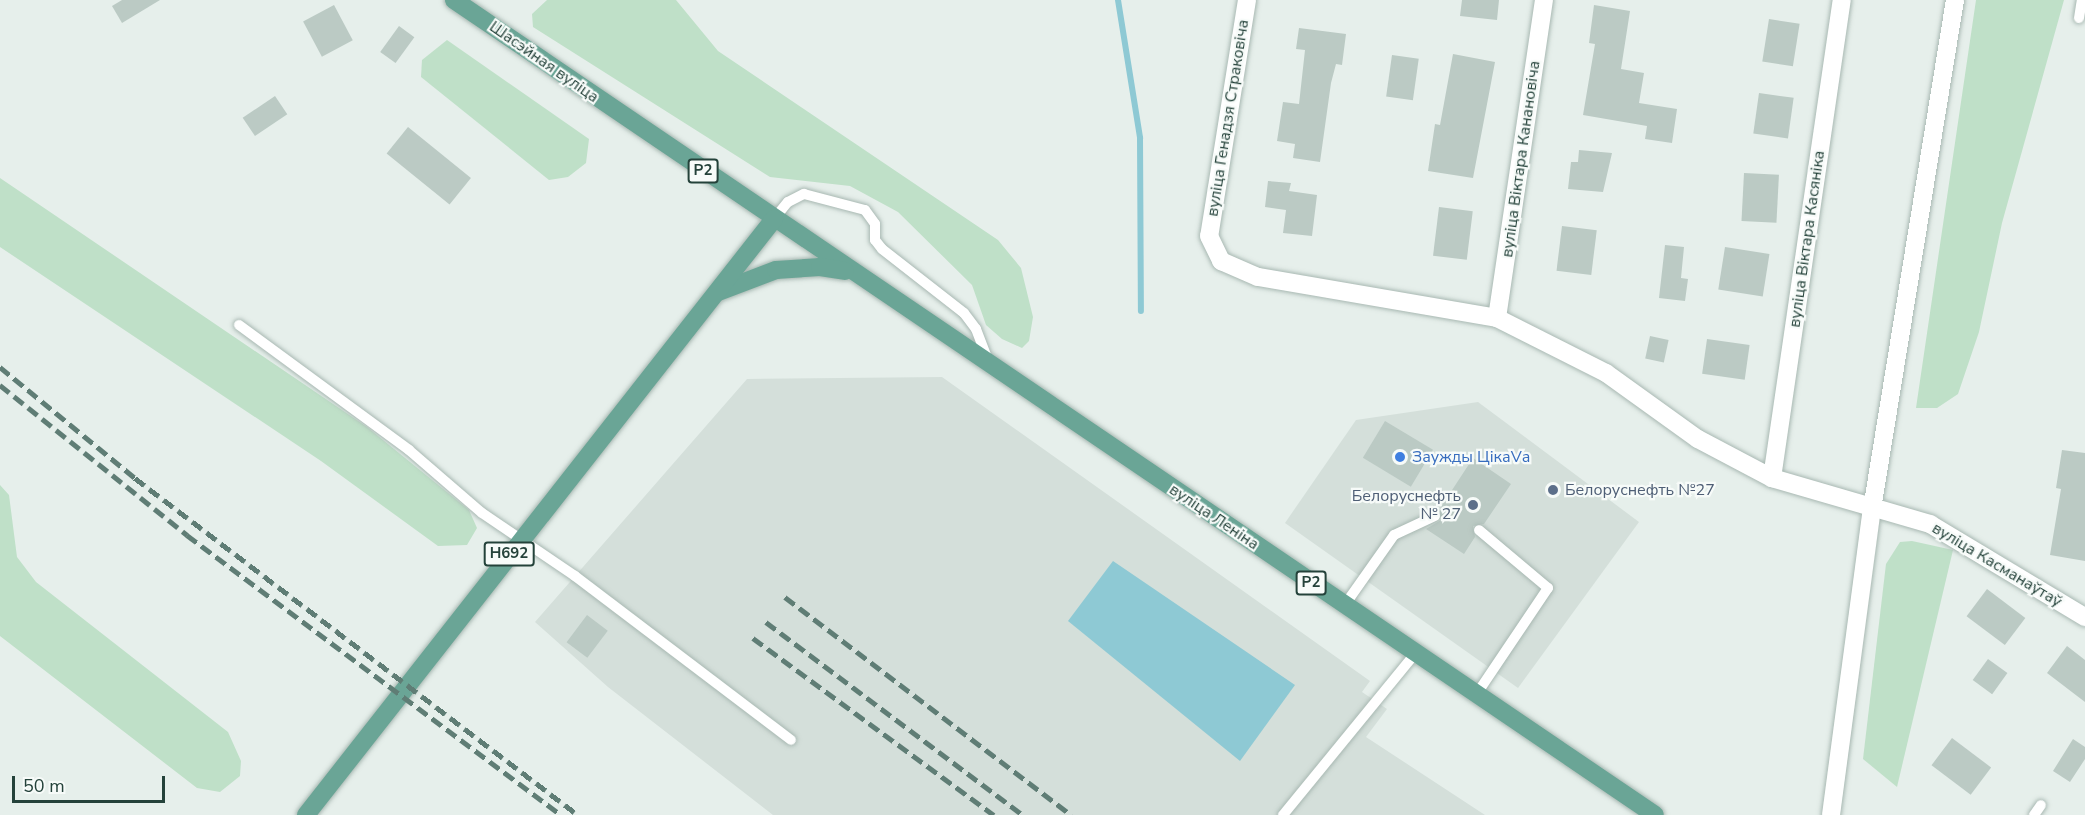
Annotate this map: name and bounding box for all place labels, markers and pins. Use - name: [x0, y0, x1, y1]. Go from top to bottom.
- place label: Заужды ЦікаVа: [1412, 447, 1530, 467]
- marker: Заужды ЦікаVа: [1393, 450, 1407, 464]
- place label: Белоруснефть №27: [1565, 480, 1715, 500]
- marker: Белоруснефть №27: [1546, 483, 1560, 497]
- place label: Белоруснефть № 27: [1352, 486, 1461, 524]
- marker: Белоруснефть № 27: [1466, 498, 1480, 512]

